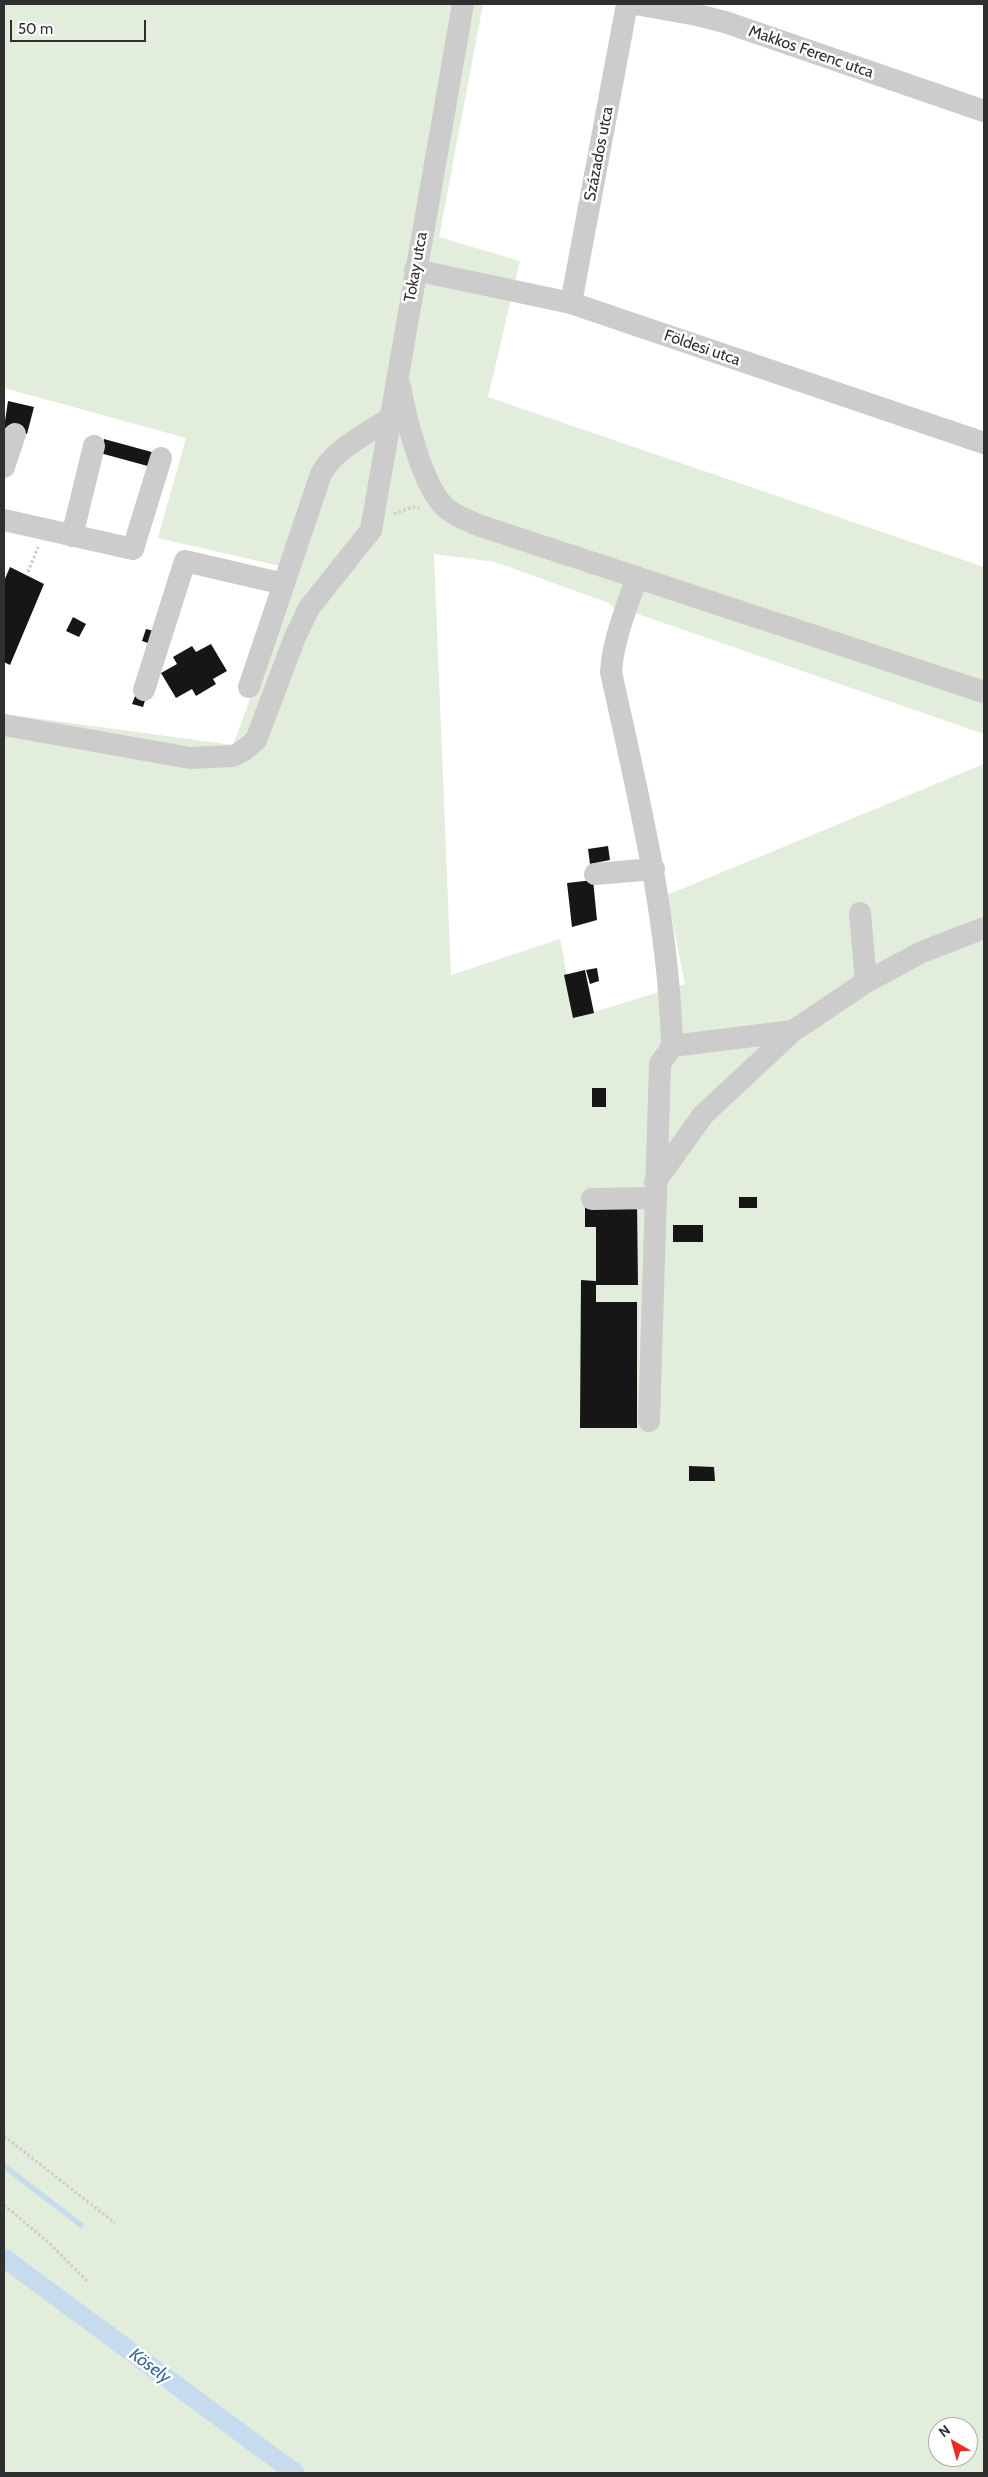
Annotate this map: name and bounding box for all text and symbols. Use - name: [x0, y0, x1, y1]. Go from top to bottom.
- scale bar: [12, 10, 149, 42]
- text: 50 m: [18, 20, 53, 38]
- street label: Makkos Ferenc utca: [746, 22, 876, 82]
- street label: Százados utca: [580, 105, 618, 203]
- street label: Tokay utca: [400, 230, 432, 304]
- street label: Földesi utca: [661, 326, 743, 370]
- water label: Kösely: [125, 2344, 175, 2388]
- north arrow: [928, 2417, 978, 2467]
- text: N: [935, 2421, 954, 2441]

